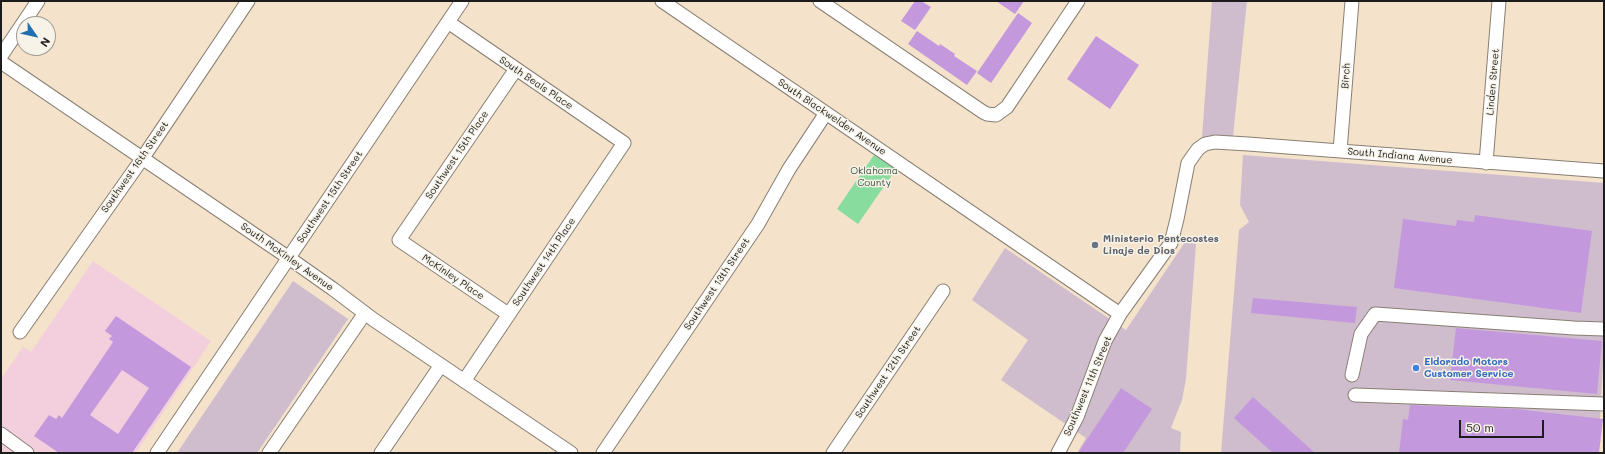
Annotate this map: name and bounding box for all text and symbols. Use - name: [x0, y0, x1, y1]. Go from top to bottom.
- north arrow: [16, 16, 56, 56]
- text: N: [37, 35, 54, 50]
- street label: Linden Street: [1484, 48, 1502, 116]
- street label: South Beals Place: [497, 54, 575, 112]
- street label: Birch: [1339, 63, 1353, 89]
- street label: South Blackwelder Avenue: [775, 76, 889, 158]
- street label: Southwest 15th Place: [423, 109, 491, 201]
- street label: Southwest 16th Street: [99, 119, 171, 215]
- street label: South Indiana Avenue: [1347, 145, 1453, 167]
- street label: Southwest 15th Street: [295, 149, 365, 245]
- park label: Oklahoma County: [850, 165, 898, 188]
- street label: Southwest 14th Place: [510, 216, 578, 308]
- street label: South McKinley Avenue: [238, 220, 336, 294]
- place label: Ministerio Pentecostes Linaje de Dios: [1103, 233, 1219, 256]
- street label: Southwest 13th Street: [682, 236, 752, 332]
- marker: Ministerio Pentecostes Linaje de Dios: [1090, 240, 1100, 250]
- street label: McKinley Place: [420, 252, 486, 302]
- street label: Southwest 12th Street: [853, 324, 923, 420]
- street label: Southwest 11th Street: [1061, 334, 1115, 438]
- place label: Eldorado Motors Customer Service: [1424, 356, 1514, 380]
- marker: Eldorado Motors Customer Service: [1411, 363, 1421, 373]
- scale bar: [1461, 412, 1546, 438]
- text: 50 m: [1466, 419, 1494, 435]

